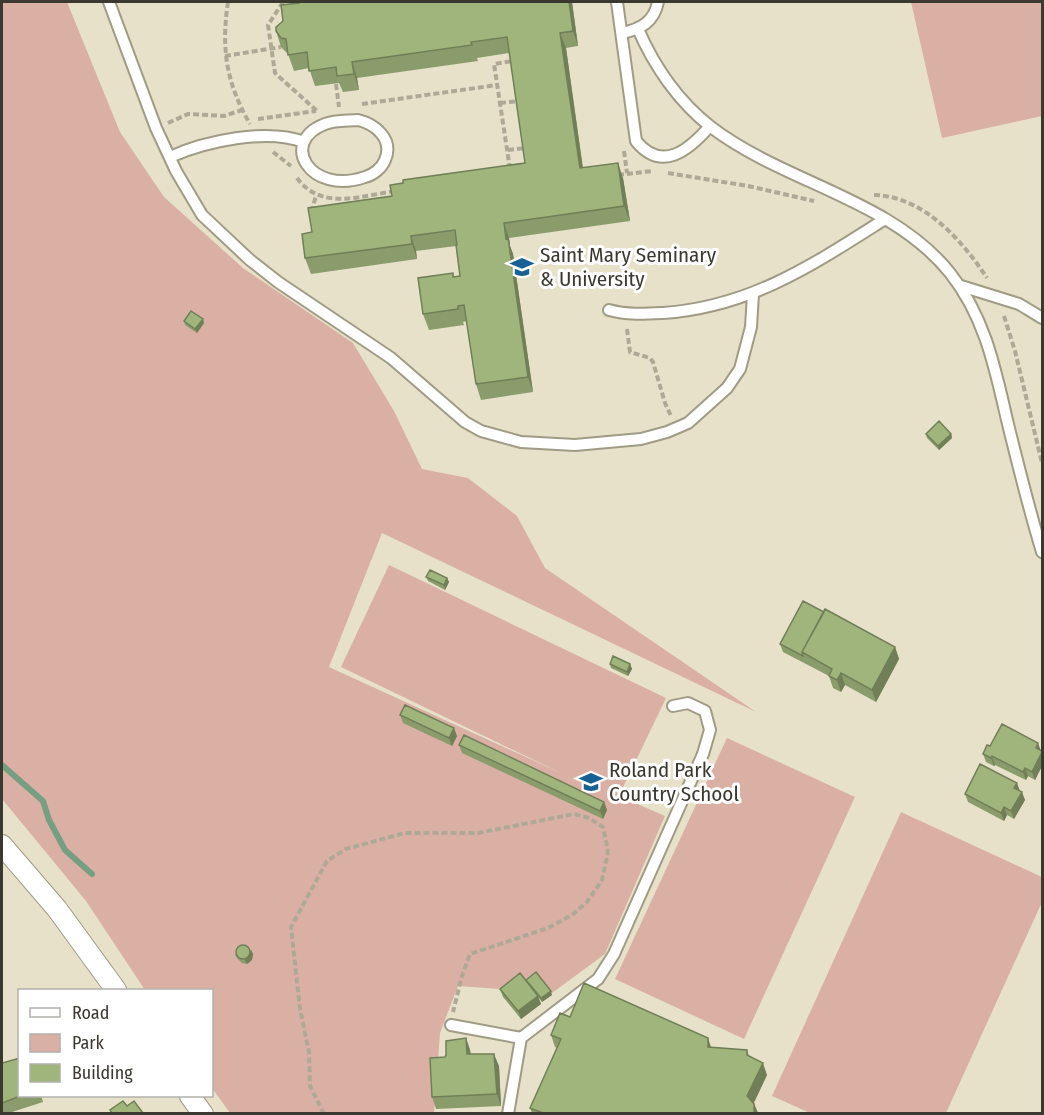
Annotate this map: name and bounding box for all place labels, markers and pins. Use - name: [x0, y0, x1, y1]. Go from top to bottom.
- place label: Saint Mary Seminary & University: [540, 242, 717, 292]
- school or university icon: Saint Mary Seminary & University: [509, 254, 535, 280]
- place label: Roland Park Country School: [609, 757, 739, 807]
- school or university icon: Roland Park Country School: [578, 769, 604, 795]

